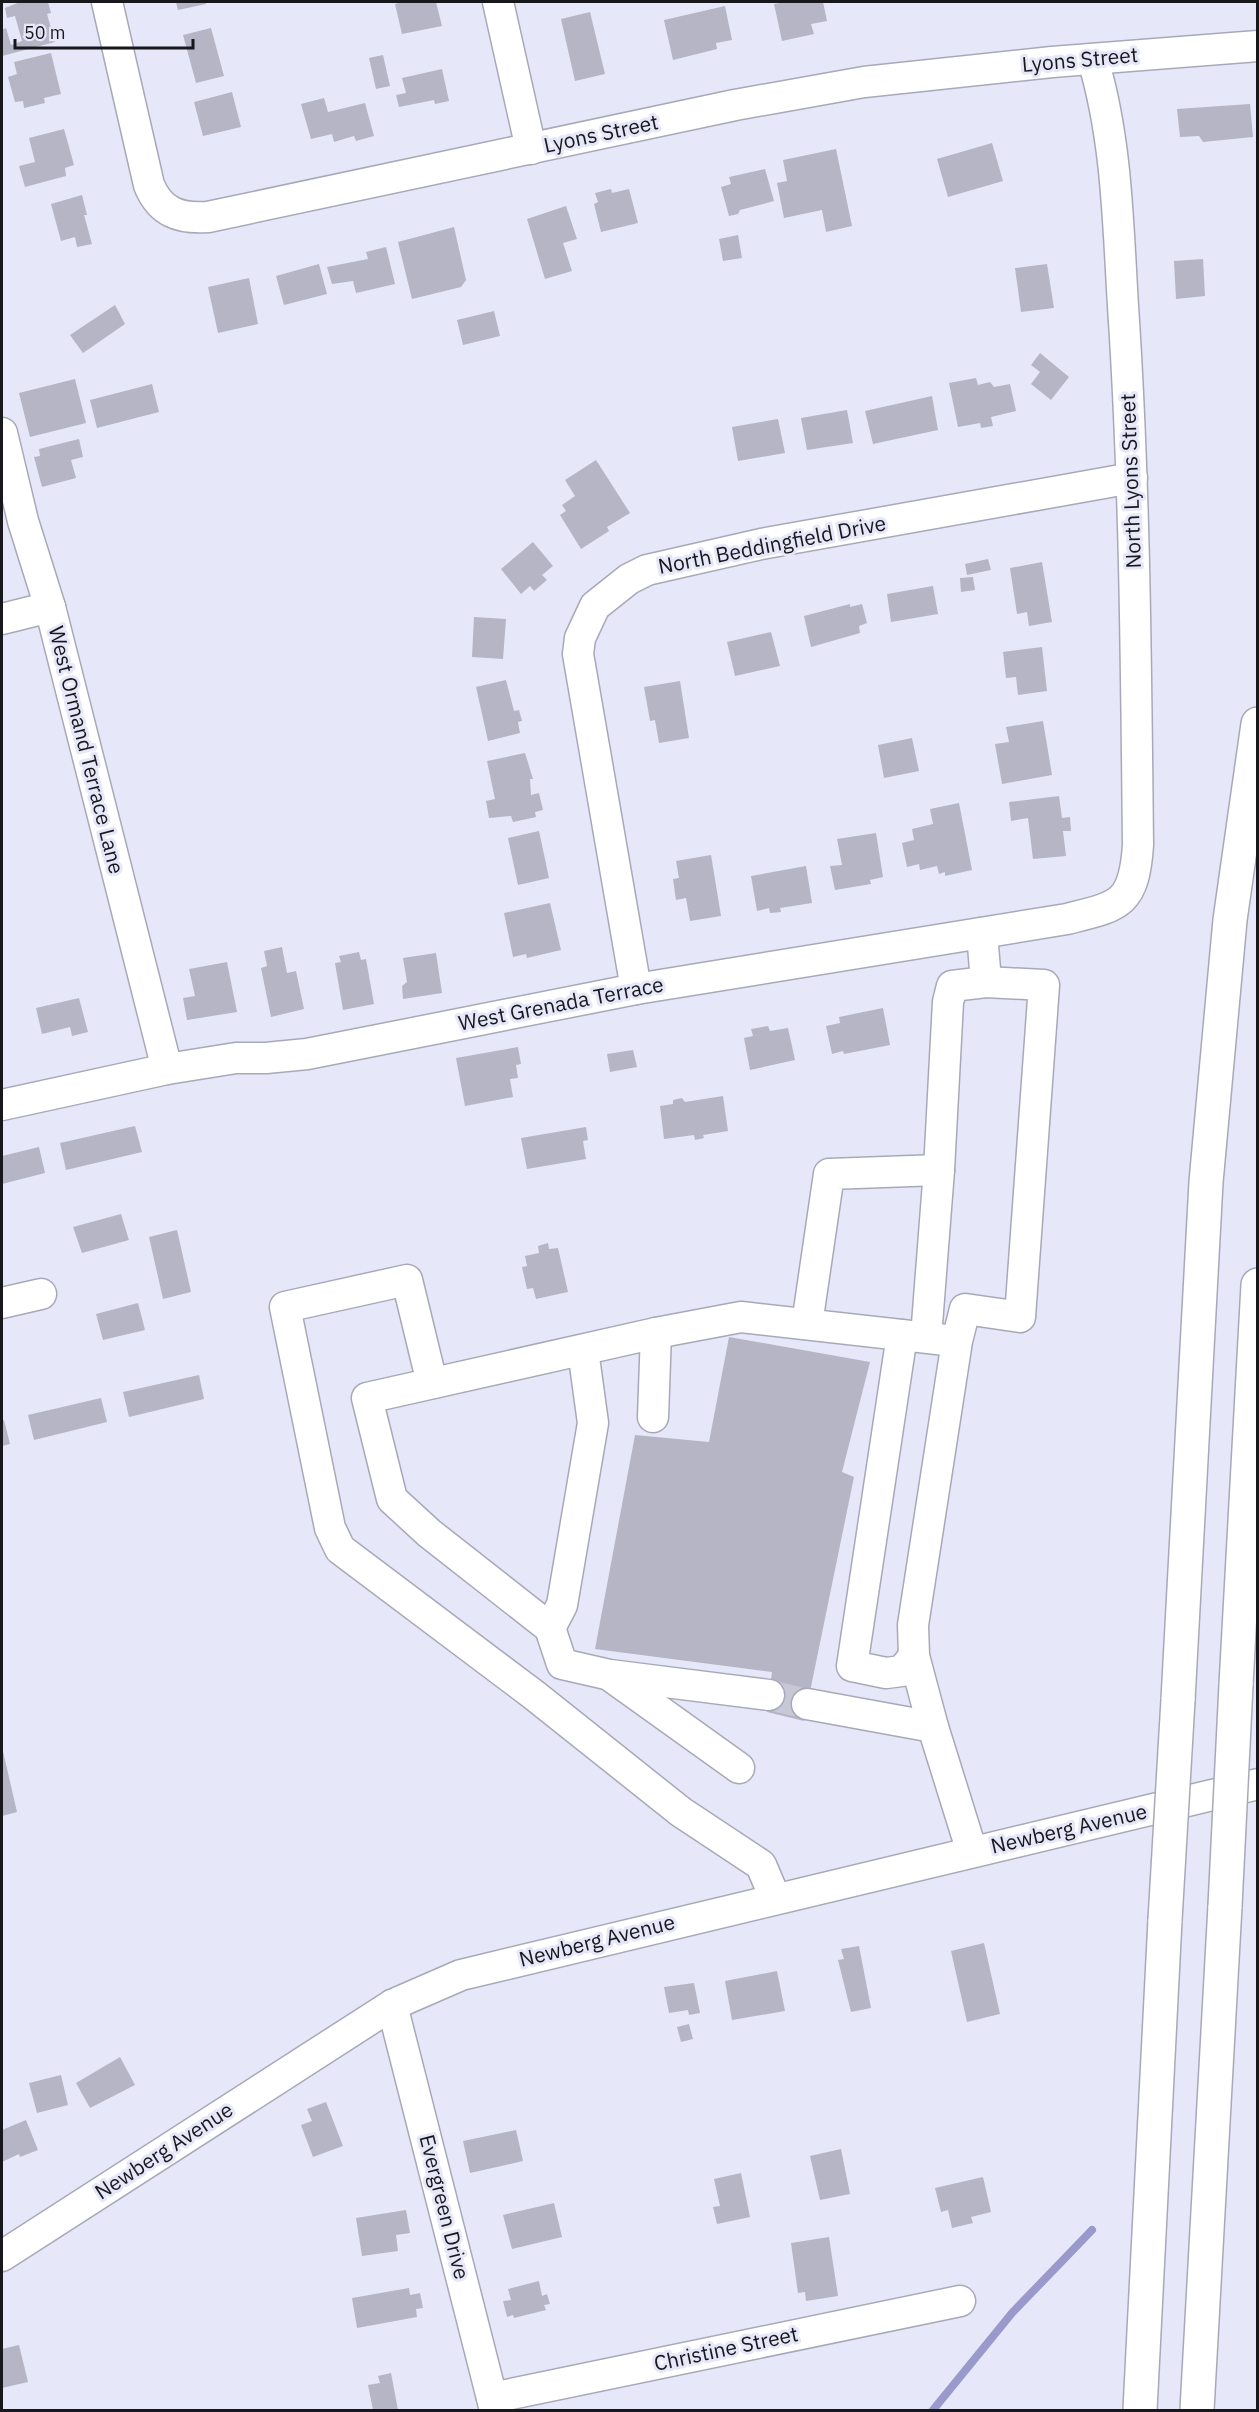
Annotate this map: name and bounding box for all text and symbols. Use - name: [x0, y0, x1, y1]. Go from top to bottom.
- scale bar: [15, 12, 194, 50]
- text: 50 m: [24, 21, 66, 44]
- street label: Lyons Street: [1021, 40, 1139, 78]
- street label: Lyons Street: [541, 107, 661, 159]
- street label: North Lyons Street: [1113, 393, 1147, 569]
- street label: North Beddingfield Drive: [655, 508, 888, 580]
- street label: West Ormand Terrace Lane: [43, 623, 131, 877]
- street label: West Grenada Terrace: [456, 969, 666, 1037]
- street label: Newberg Avenue: [988, 1796, 1150, 1860]
- street label: Newberg Avenue: [516, 1907, 678, 1973]
- street label: Newberg Avenue: [89, 2095, 238, 2205]
- street label: Evergreen Drive: [413, 2131, 477, 2282]
- street label: Christine Street: [651, 2319, 800, 2377]

